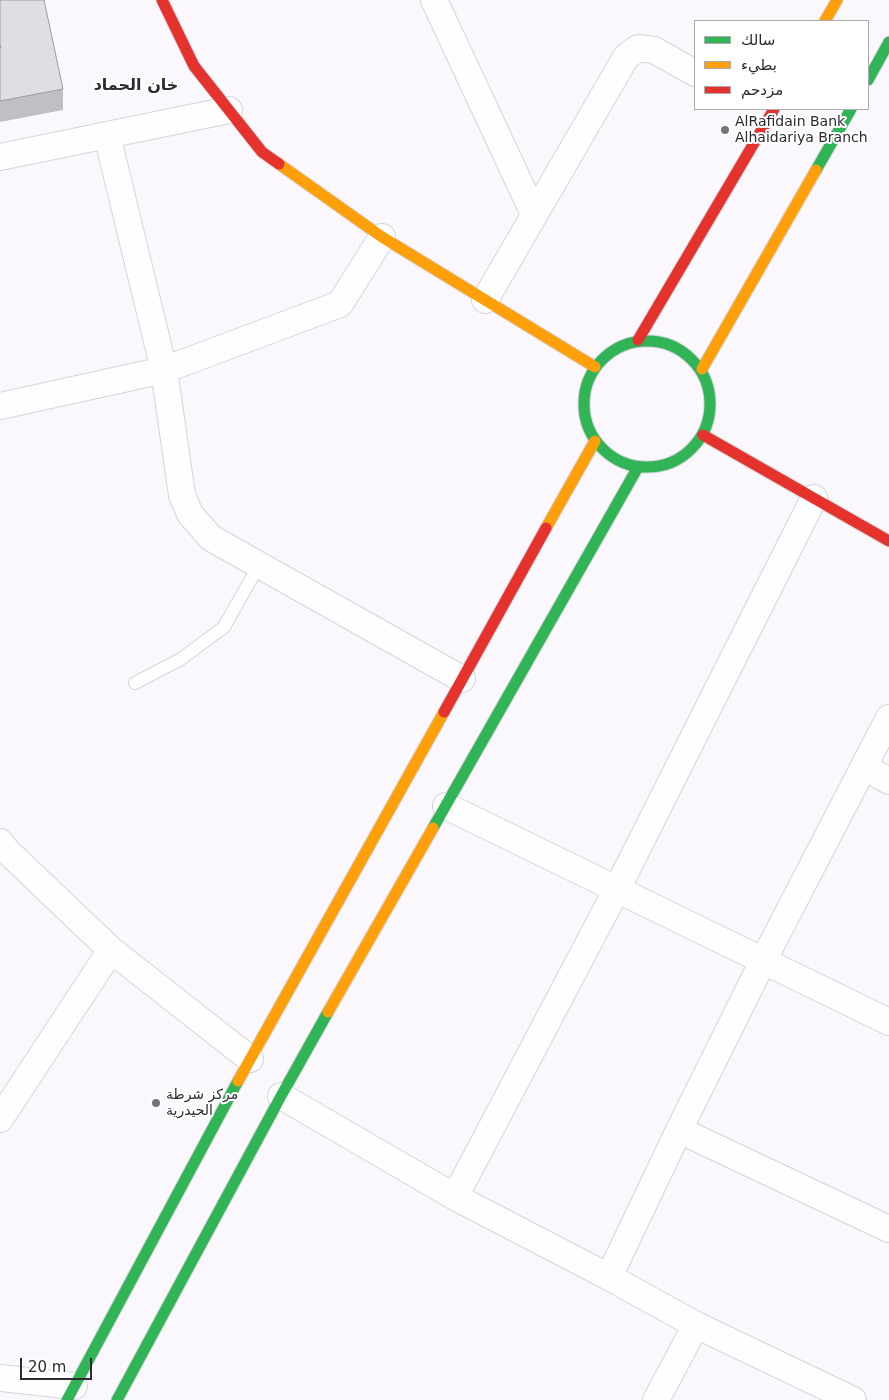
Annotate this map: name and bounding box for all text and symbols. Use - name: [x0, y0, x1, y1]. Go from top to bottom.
- legend: [694, 20, 869, 110]
- text: سالك: [741, 31, 775, 49]
- text: بطيء: [741, 56, 777, 74]
- district label: خان الحماد: [94, 76, 178, 96]
- text: مزدحم: [741, 81, 783, 99]
- place label: AlRafidain Bank Alhaidariya Branch: [735, 114, 868, 146]
- marker: AlRafidain Bank Alhaidariya Branch: [719, 124, 731, 136]
- place label: مركز شرطة الحيدرية: [166, 1087, 238, 1120]
- marker: مركز شرطة الحيدرية: [150, 1097, 162, 1109]
- scale bar: [22, 1348, 95, 1380]
- text: 20 m: [28, 1358, 66, 1376]

